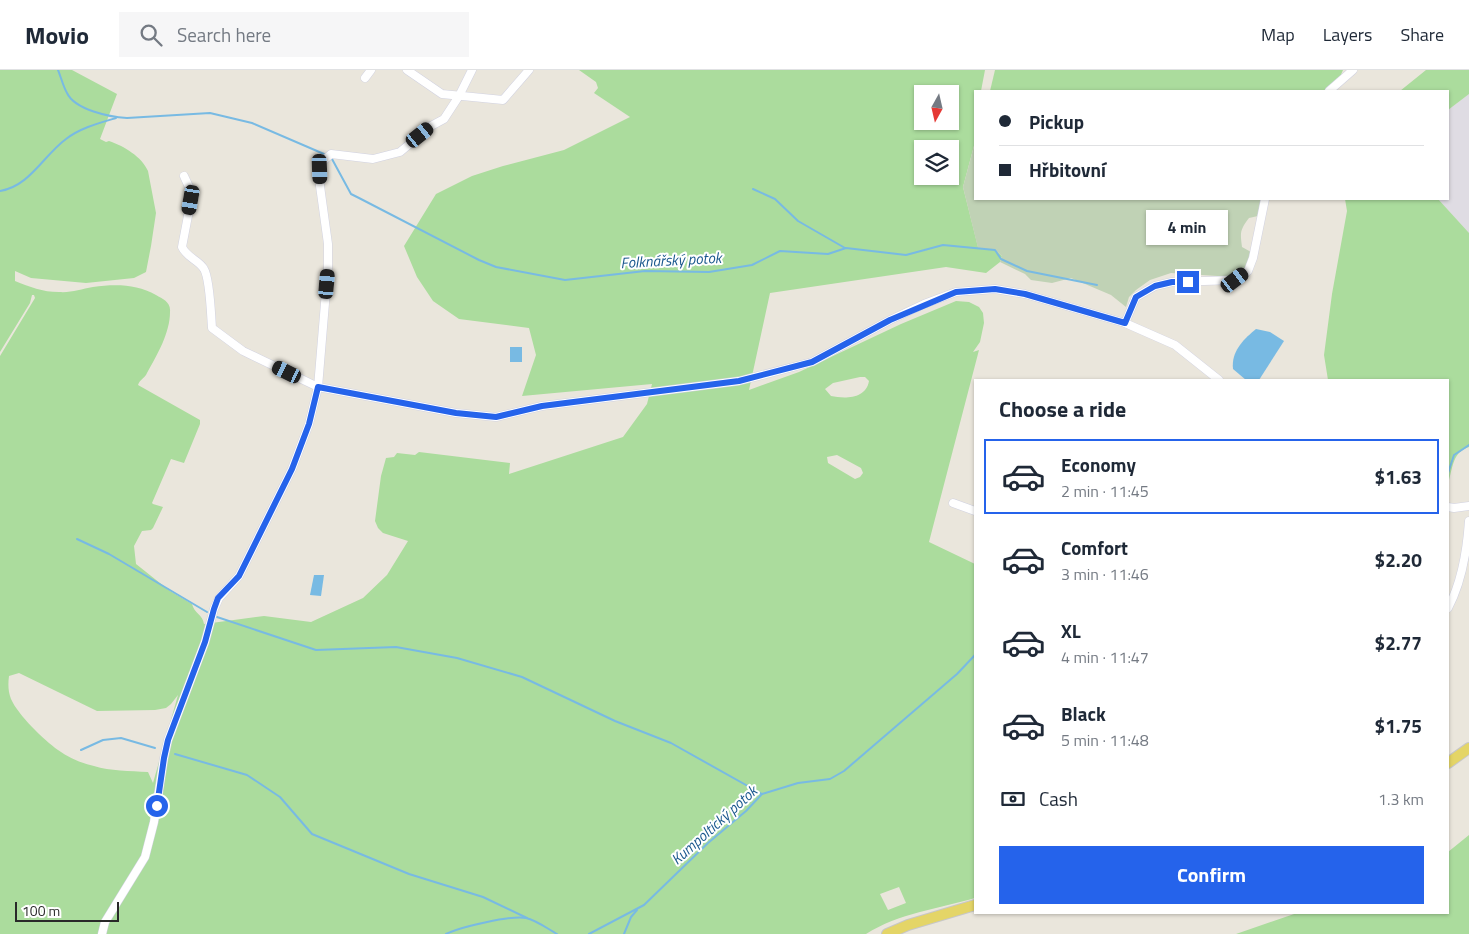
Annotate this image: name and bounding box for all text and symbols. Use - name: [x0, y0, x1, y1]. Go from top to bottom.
- search box: [119, 12, 469, 57]
- text: Movio: [25, 17, 89, 53]
- text: Search here: [177, 20, 271, 49]
- icon: search: [137, 21, 165, 49]
- text: Map: [1261, 21, 1295, 48]
- text: Layers: [1323, 21, 1372, 48]
- text: Share: [1400, 21, 1444, 48]
- north arrow: [914, 85, 959, 130]
- map controls: [914, 85, 959, 185]
- text: Pickup: [1029, 107, 1084, 136]
- car: [403, 120, 436, 150]
- button: layers: [914, 140, 959, 185]
- car: [311, 154, 328, 184]
- text: Hřbitovní: [1029, 155, 1106, 184]
- car: [181, 184, 200, 216]
- callout: 4 min: [1147, 210, 1229, 244]
- text: 4 min: [1168, 215, 1206, 239]
- water label: Folknářský potok: [620, 246, 724, 274]
- car: [1218, 265, 1251, 295]
- car: [318, 268, 335, 300]
- route end: [1177, 271, 1199, 293]
- car: [270, 359, 303, 385]
- text: Choose a ride: [999, 392, 1126, 426]
- text: Economy: [1061, 450, 1136, 479]
- icon: car: [1001, 454, 1046, 499]
- text: $1.63: [1375, 462, 1422, 491]
- text: 2 min · 11:45: [1061, 479, 1149, 503]
- text: Comfort: [1061, 533, 1128, 562]
- icon: car: [1001, 537, 1046, 582]
- text: $2.20: [1375, 545, 1422, 574]
- text: 3 min · 11:46: [1061, 562, 1149, 586]
- text: XL: [1061, 616, 1081, 645]
- icon: car: [1001, 620, 1046, 665]
- text: $2.77: [1375, 628, 1422, 657]
- text: 4 min · 11:47: [1061, 645, 1149, 669]
- text: Black: [1061, 699, 1106, 728]
- icon: car: [1001, 703, 1046, 748]
- text: $1.75: [1375, 711, 1422, 740]
- text: 5 min · 11:48: [1061, 728, 1149, 752]
- water label: Kumpoltický potok: [666, 778, 764, 870]
- text: Cash: [1039, 784, 1078, 813]
- icon: cash: [999, 785, 1027, 813]
- text: 1.3 km: [1378, 787, 1424, 811]
- route start: [146, 795, 168, 817]
- button: Confirm: [999, 846, 1424, 904]
- scale bar: [15, 899, 119, 922]
- text: 100 m: [22, 900, 60, 921]

